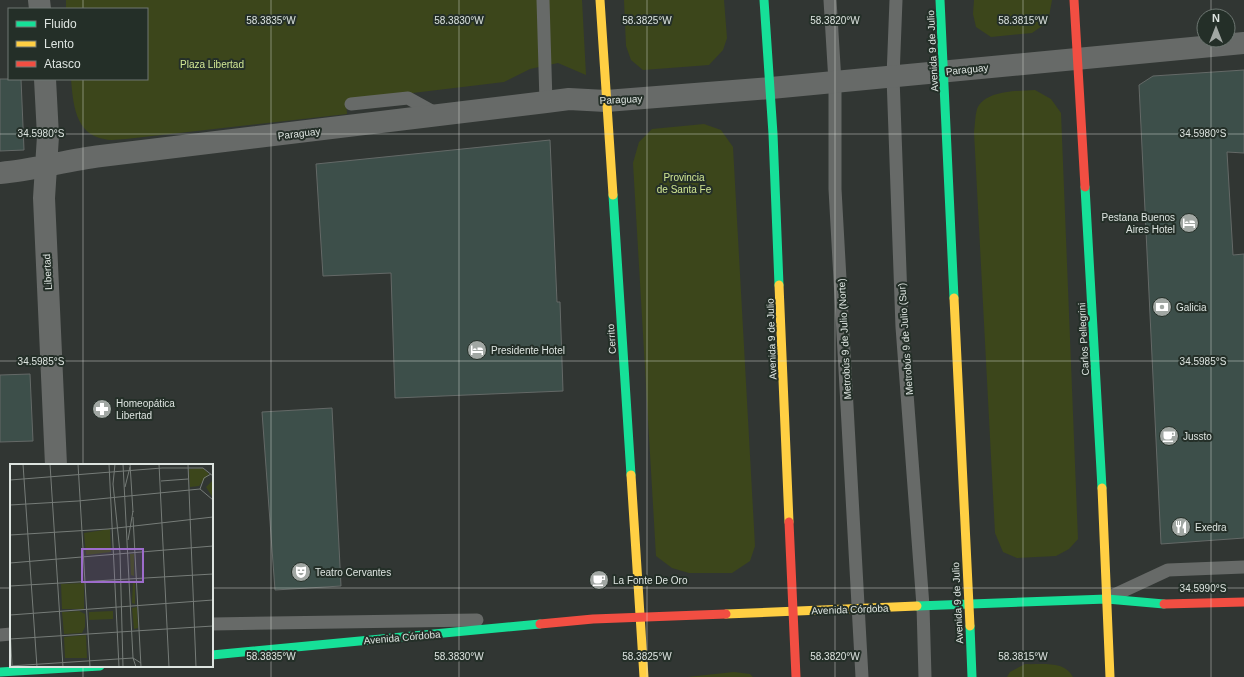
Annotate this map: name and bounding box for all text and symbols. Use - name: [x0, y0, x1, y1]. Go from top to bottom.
- legend: [8, 8, 148, 80]
- north arrow: [1196, 8, 1236, 48]
- street label: Avenida 9 de Julio: [925, 10, 940, 92]
- text: N: [1212, 12, 1220, 24]
- text: 58.3835°W: [246, 15, 296, 26]
- text: 58.3830°W: [434, 15, 484, 26]
- text: 58.3825°W: [622, 15, 672, 26]
- text: 58.3820°W: [810, 15, 860, 26]
- text: 58.3815°W: [998, 15, 1048, 26]
- text: Fluido: [44, 17, 77, 31]
- text: Lento: [44, 37, 74, 51]
- text: Atasco: [44, 57, 81, 71]
- park label: Plaza Libertad: [180, 59, 244, 70]
- street label: Paraguay: [945, 62, 989, 77]
- street label: Paraguay: [599, 93, 643, 106]
- street label: Paraguay: [277, 125, 321, 142]
- text: 34.5980°S: [18, 128, 65, 139]
- text: 34.5980°S: [1180, 128, 1227, 139]
- park label: Provincia de Santa Fe: [657, 172, 712, 195]
- place label: Pestana Buenos Aires Hotel: [1102, 212, 1175, 235]
- hotel icon: Pestana Buenos Aires Hotel: [1178, 212, 1200, 234]
- street label: Libertad: [41, 254, 54, 290]
- street label: Metrobús 9 de Julio (Norte): [836, 278, 853, 400]
- street label: Metrobús 9 de Julio (Sur): [896, 283, 915, 395]
- bank icon: Galicia: [1151, 296, 1173, 318]
- street label: Avenida 9 de Julio: [765, 298, 778, 380]
- street label: Carlos Pellegrini: [1076, 302, 1091, 376]
- place label: Galicia: [1176, 302, 1207, 313]
- street label: Cerrito: [605, 323, 618, 354]
- hotel icon: Presidente Hotel: [466, 339, 488, 361]
- place label: Presidente Hotel: [491, 345, 565, 356]
- text: 34.5985°S: [18, 356, 65, 367]
- text: 34.5985°S: [1180, 356, 1227, 367]
- pharmacy icon: Homeopática Libertad: [91, 398, 113, 420]
- place label: Homeopática Libertad: [116, 398, 175, 421]
- cafe icon: Jussto: [1158, 425, 1180, 447]
- place label: Jussto: [1183, 431, 1212, 442]
- inset map: [10, 464, 213, 667]
- restaurant icon: Exedra: [1170, 516, 1192, 538]
- place label: Exedra: [1195, 522, 1227, 533]
- theatre icon: Teatro Cervantes: [290, 561, 312, 583]
- street label: Avenida 9 de Julio: [950, 562, 965, 644]
- place label: Teatro Cervantes: [315, 567, 391, 578]
- cafe icon: La Fonte De Oro: [588, 569, 610, 591]
- place label: La Fonte De Oro: [613, 575, 688, 586]
- text: 34.5990°S: [1180, 583, 1227, 594]
- street label: Avenida Córdoba: [811, 603, 889, 616]
- street label: Avenida Córdoba: [363, 629, 441, 646]
- text: 58.3835°W: [246, 651, 296, 662]
- text: 58.3830°W: [434, 651, 484, 662]
- text: 58.3825°W: [622, 651, 672, 662]
- text: 58.3820°W: [810, 651, 860, 662]
- text: 58.3815°W: [998, 651, 1048, 662]

